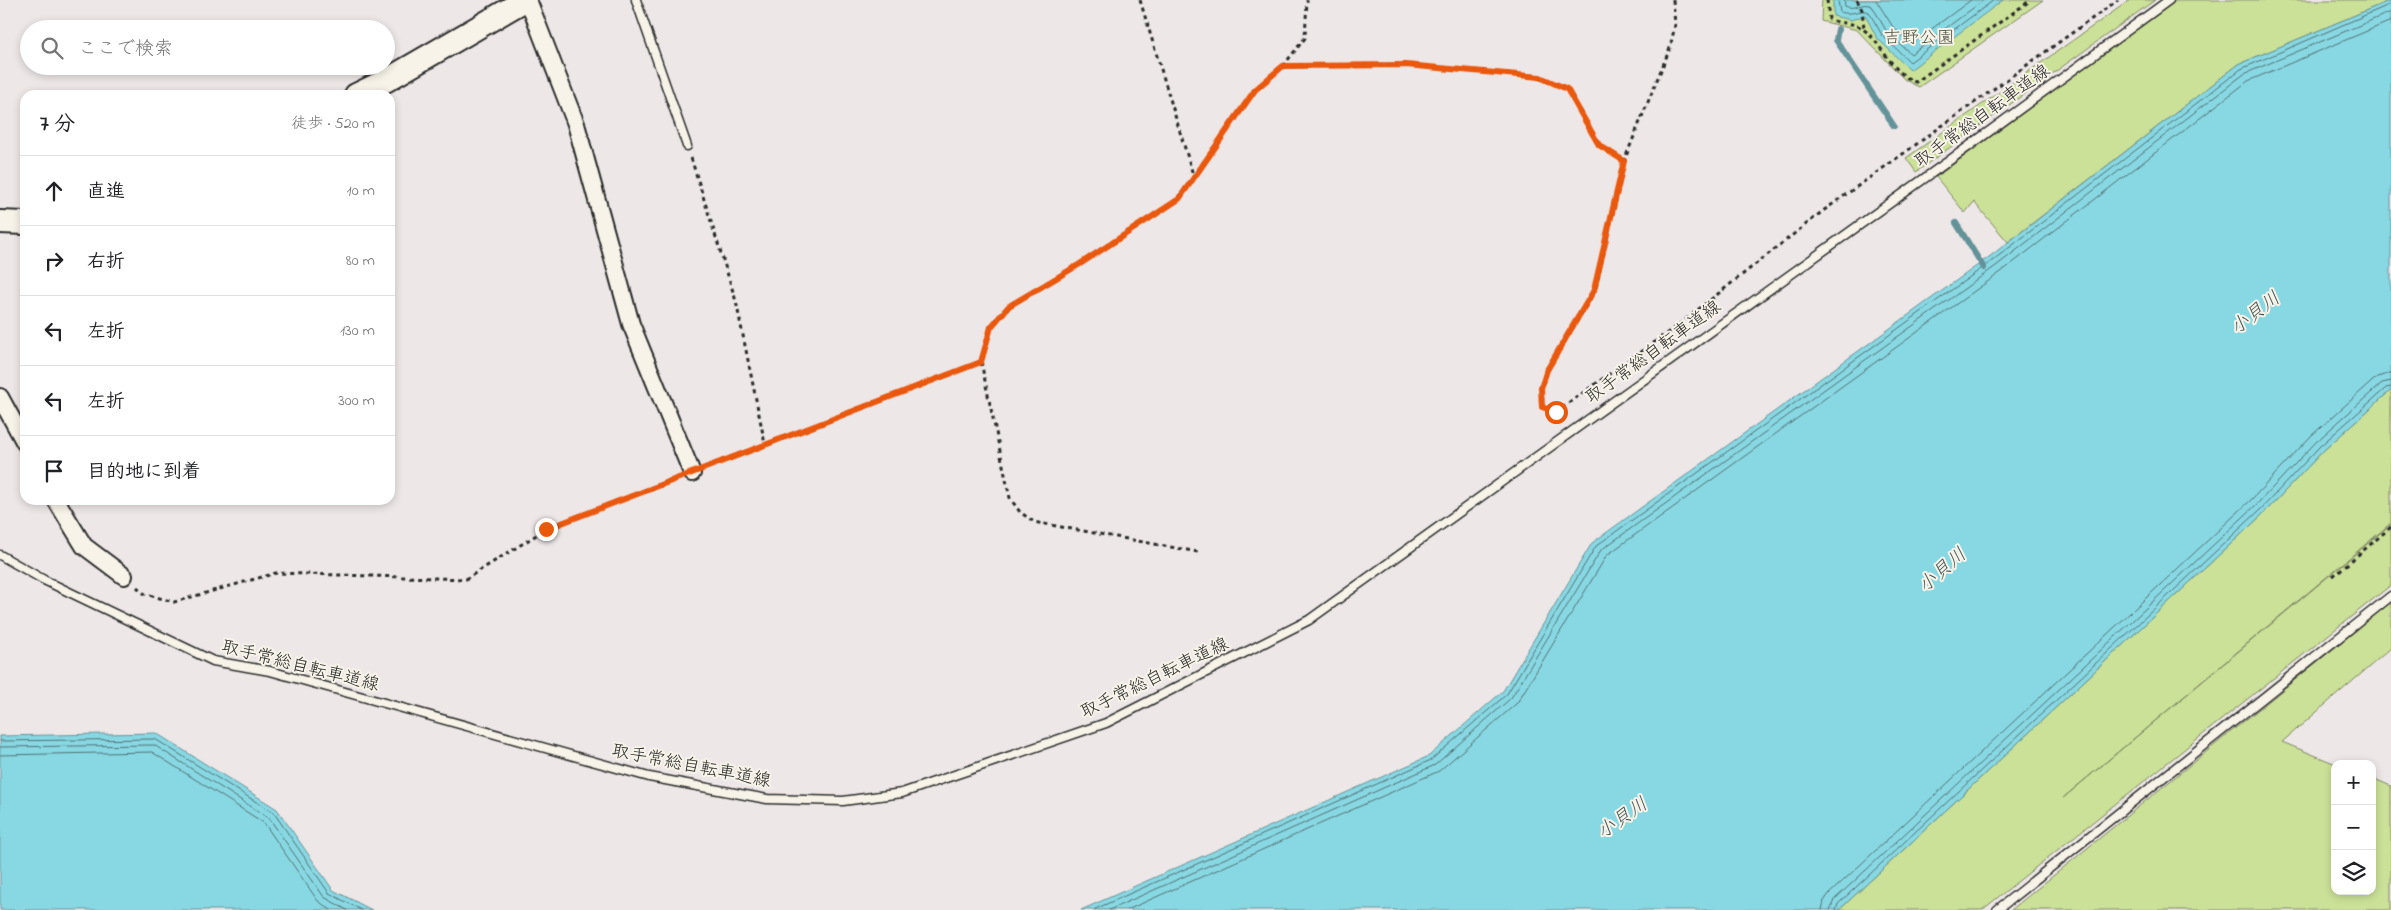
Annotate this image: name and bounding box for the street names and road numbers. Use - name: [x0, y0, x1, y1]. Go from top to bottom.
- street label: 取手常総自転車道線: [1910, 59, 2056, 175]
- street label: 取手常総自転車道線: [1581, 295, 1727, 411]
- street label: 取手常総自転車道線: [1076, 632, 1234, 726]
- street label: 取手常総自転車道線: [218, 635, 382, 699]
- street label: 取手常総自転車道線: [609, 739, 773, 795]

